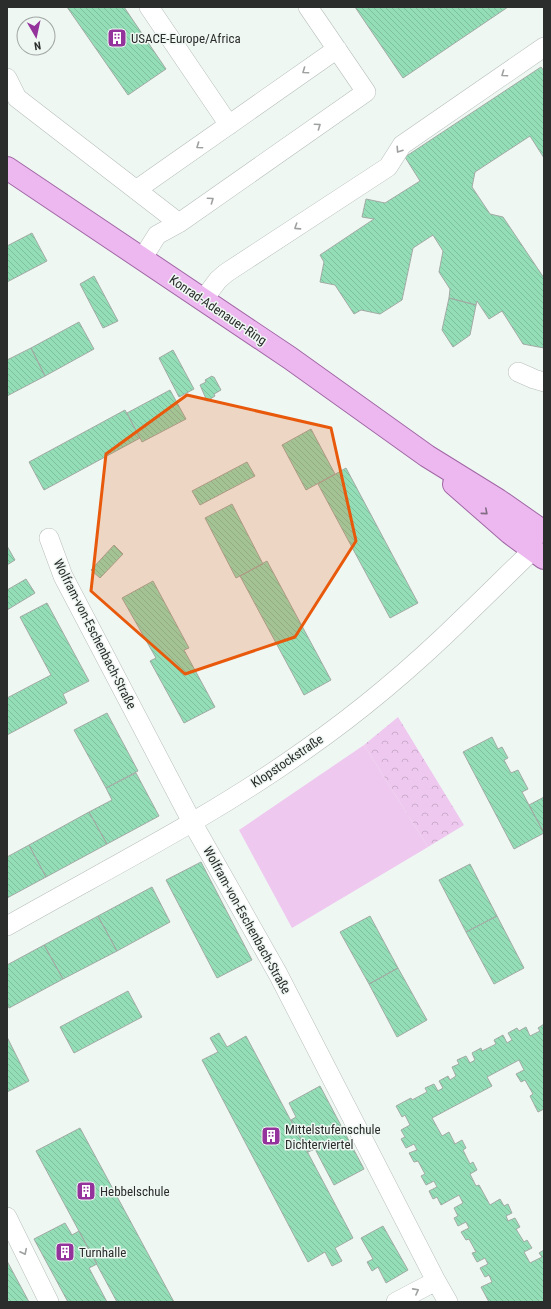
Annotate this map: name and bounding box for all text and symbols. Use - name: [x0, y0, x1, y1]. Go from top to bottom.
- north arrow: [16, 16, 56, 56]
- building icon: USACE-Europe/Africa: [106, 27, 128, 49]
- place label: USACE-Europe/Africa: [131, 31, 241, 46]
- text: N: [33, 38, 42, 52]
- one-way arrow: [303, 66, 310, 73]
- one-way arrow: [502, 69, 509, 76]
- one-way arrow: [313, 124, 320, 131]
- one-way arrow: [196, 141, 203, 149]
- one-way arrow: [397, 145, 404, 152]
- one-way arrow: [207, 197, 214, 205]
- one-way arrow: [294, 222, 301, 230]
- street label: Konrad-Adenauer-Ring: [167, 272, 269, 348]
- one-way arrow: [481, 508, 488, 515]
- street label: Wolfram-von-Eschenbach-Straße: [51, 556, 139, 712]
- street label: Klopstockstraße: [248, 731, 326, 791]
- street label: Wolfram-von-Eschenbach-Straße: [200, 844, 294, 996]
- place label: Mittelstufenschule Dichterviertel: [285, 1122, 381, 1152]
- building icon: Mittelstufenschule Dichterviertel: [260, 1125, 282, 1147]
- building icon: Hebbelschule: [75, 1180, 97, 1202]
- place label: Hebbelschule: [100, 1184, 170, 1199]
- building icon: Turnhalle: [54, 1241, 76, 1263]
- place label: Turnhalle: [79, 1245, 126, 1260]
- one-way arrow: [19, 1248, 27, 1255]
- one-way arrow: [412, 1289, 419, 1296]

